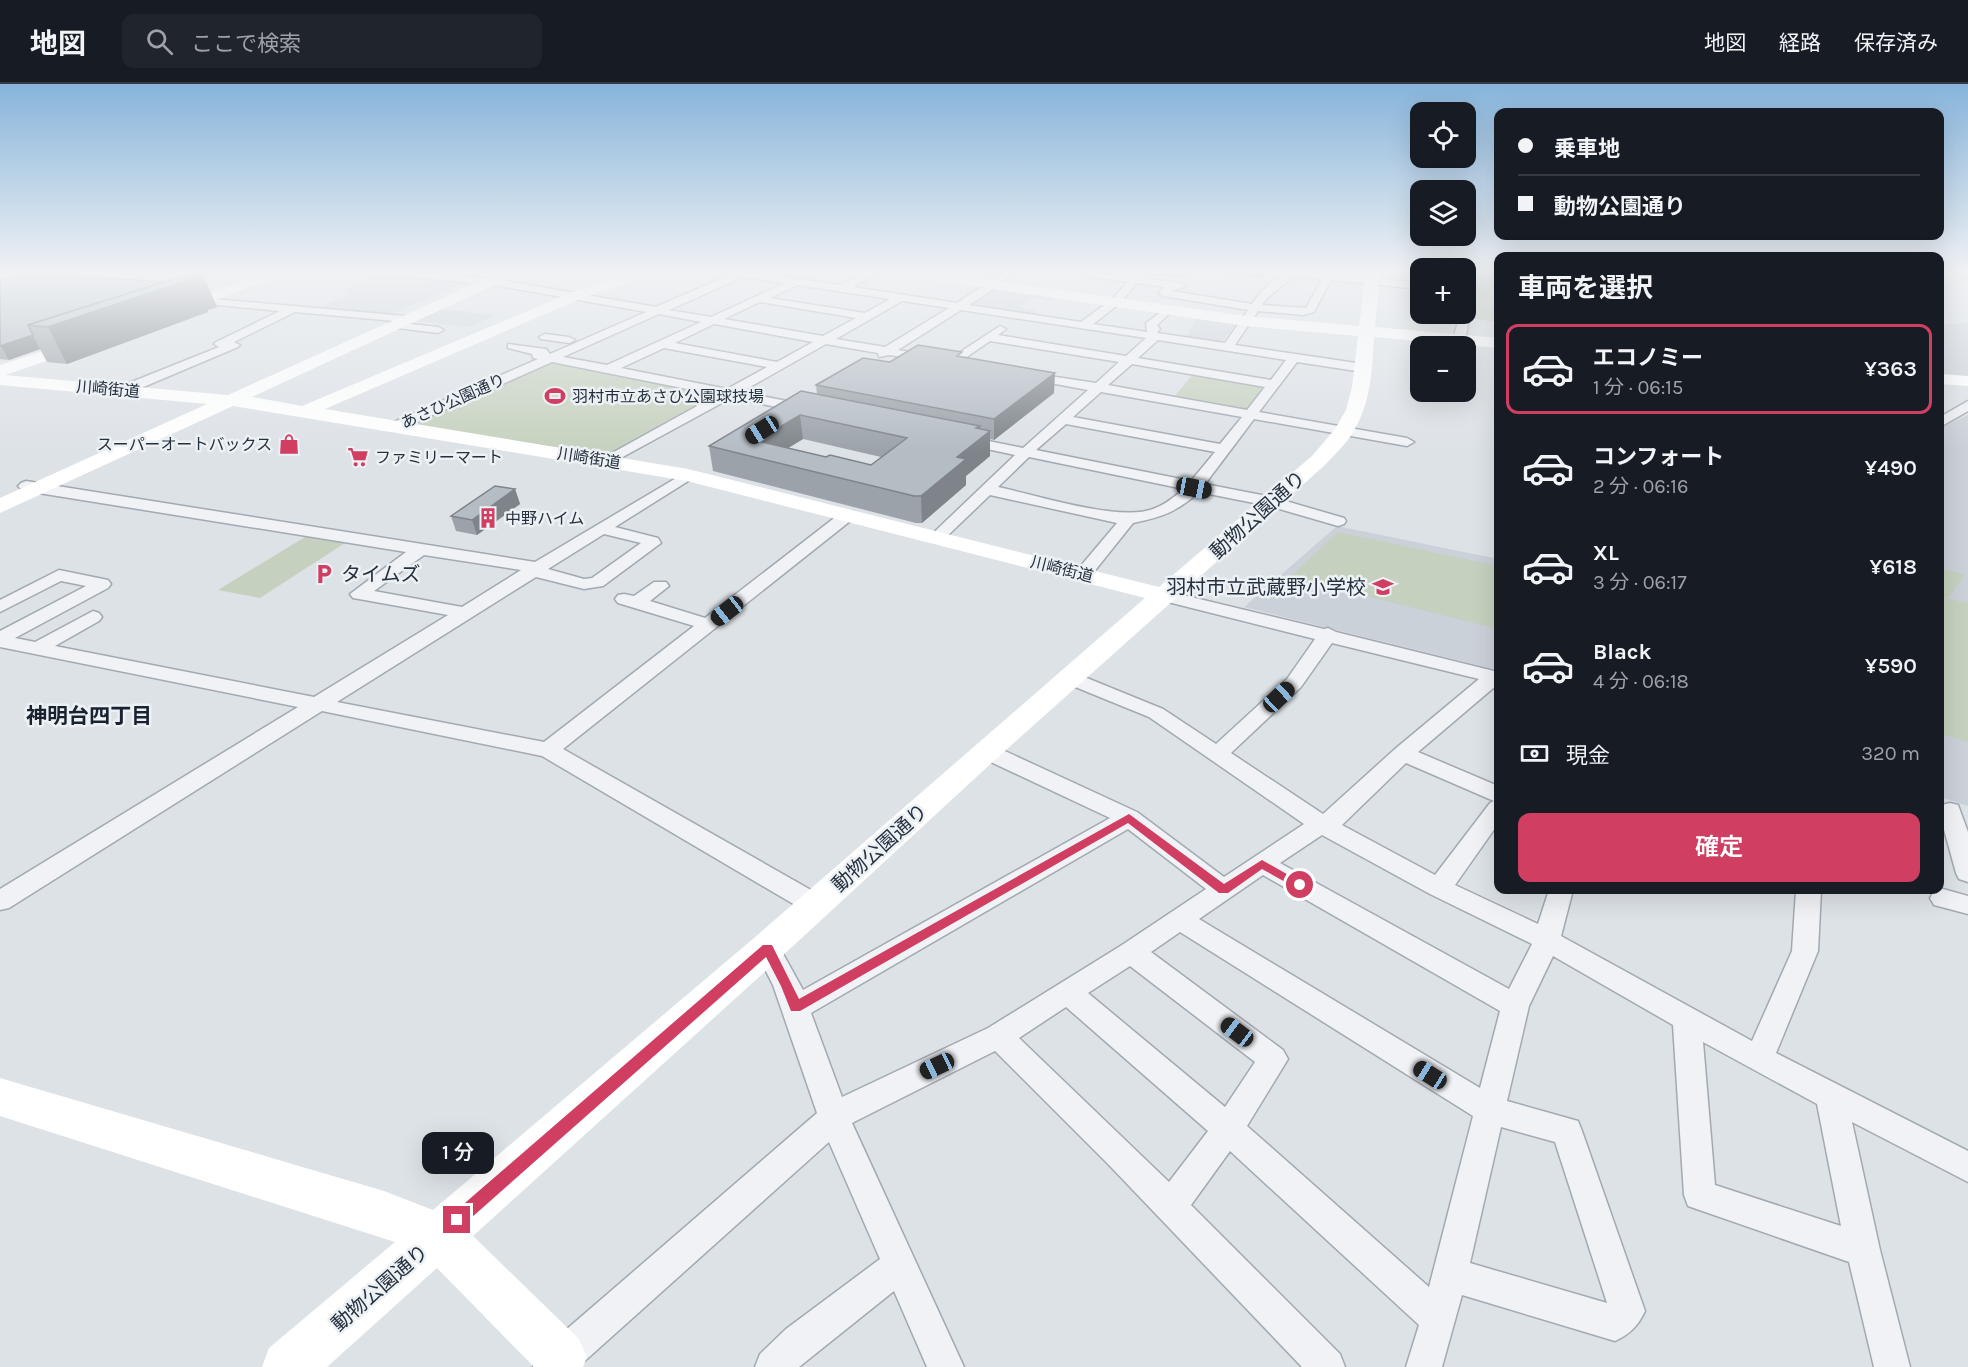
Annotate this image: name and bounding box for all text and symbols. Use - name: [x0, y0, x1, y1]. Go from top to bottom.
- search box: [122, 14, 542, 68]
- icon: search: [143, 25, 176, 58]
- text: 地図: [30, 27, 86, 60]
- text: ここで検索: [191, 31, 301, 57]
- text: 地図: [1704, 31, 1746, 55]
- text: 経路: [1779, 31, 1821, 55]
- text: 保存済み: [1854, 31, 1938, 55]
- map controls: [1410, 102, 1476, 402]
- button: locate: [1410, 102, 1476, 168]
- text: 乗車地: [1554, 136, 1620, 162]
- button: layers: [1410, 180, 1476, 246]
- text: 動物公園通り: [1554, 194, 1686, 220]
- button: +: [1410, 258, 1476, 324]
- text: 車両を選択: [1518, 272, 1653, 304]
- button: −: [1410, 336, 1476, 402]
- icon: car: [1521, 342, 1575, 396]
- text: エコノミー: [1593, 345, 1703, 371]
- text: ¥363: [1864, 356, 1917, 382]
- street label: あさひ公園通り: [398, 370, 508, 432]
- text: 1 分 · 06:15: [1593, 376, 1683, 399]
- street label: 川崎街道: [75, 377, 141, 401]
- sports icon: 羽村市立あさひ公園球技場: [543, 384, 567, 408]
- place label: 羽村市立あさひ公園球技場: [572, 387, 764, 406]
- car: [742, 413, 782, 447]
- shop icon: スーパーオートバックス: [277, 432, 301, 456]
- place label: スーパーオートバックス: [97, 435, 272, 454]
- icon: car: [1521, 441, 1575, 495]
- street label: 川崎街道: [556, 444, 622, 472]
- text: コンフォート: [1593, 444, 1724, 470]
- supermarket icon: ファミリーマート: [346, 445, 370, 469]
- place label: ファミリーマート: [375, 448, 503, 467]
- text: ¥490: [1865, 455, 1917, 481]
- street label: 動物公園通り: [1206, 466, 1310, 564]
- text: 2 分 · 06:16: [1593, 475, 1688, 498]
- car: [1175, 476, 1213, 500]
- building icon: 中野ハイム: [476, 506, 500, 530]
- place label: 中野ハイム: [505, 509, 584, 528]
- icon: car: [1521, 540, 1575, 594]
- text: XL: [1593, 540, 1619, 566]
- street label: 川崎街道: [1029, 552, 1095, 586]
- text: ¥618: [1869, 554, 1917, 580]
- parking icon: タイムズ: [312, 562, 336, 586]
- place label: タイムズ: [341, 563, 421, 586]
- text: 3 分 · 06:17: [1593, 571, 1687, 594]
- school or university icon: 羽村市立武蔵野小学校: [1371, 575, 1395, 599]
- place label: 羽村市立武蔵野小学校: [1166, 576, 1366, 599]
- car: [707, 593, 747, 629]
- icon: car: [1521, 639, 1575, 693]
- text: Black: [1593, 639, 1652, 665]
- text: ¥590: [1865, 653, 1917, 679]
- text: 4 分 · 06:18: [1593, 670, 1689, 693]
- car: [1260, 678, 1298, 716]
- district label: 神明台四丁目: [26, 704, 152, 728]
- icon: cash: [1518, 737, 1551, 770]
- text: 320 m: [1861, 742, 1920, 765]
- text: 現金: [1566, 743, 1610, 769]
- street label: 動物公園通り: [828, 799, 932, 897]
- button: 確定: [1518, 813, 1920, 882]
- route start: [1286, 871, 1313, 898]
- car: [1217, 1014, 1257, 1050]
- car: [917, 1050, 957, 1082]
- car: [1410, 1058, 1450, 1092]
- callout: 1 分: [421, 1133, 493, 1175]
- text: 1 分: [442, 1141, 474, 1164]
- route end: [443, 1206, 470, 1233]
- street label: 動物公園通り: [327, 1240, 433, 1336]

